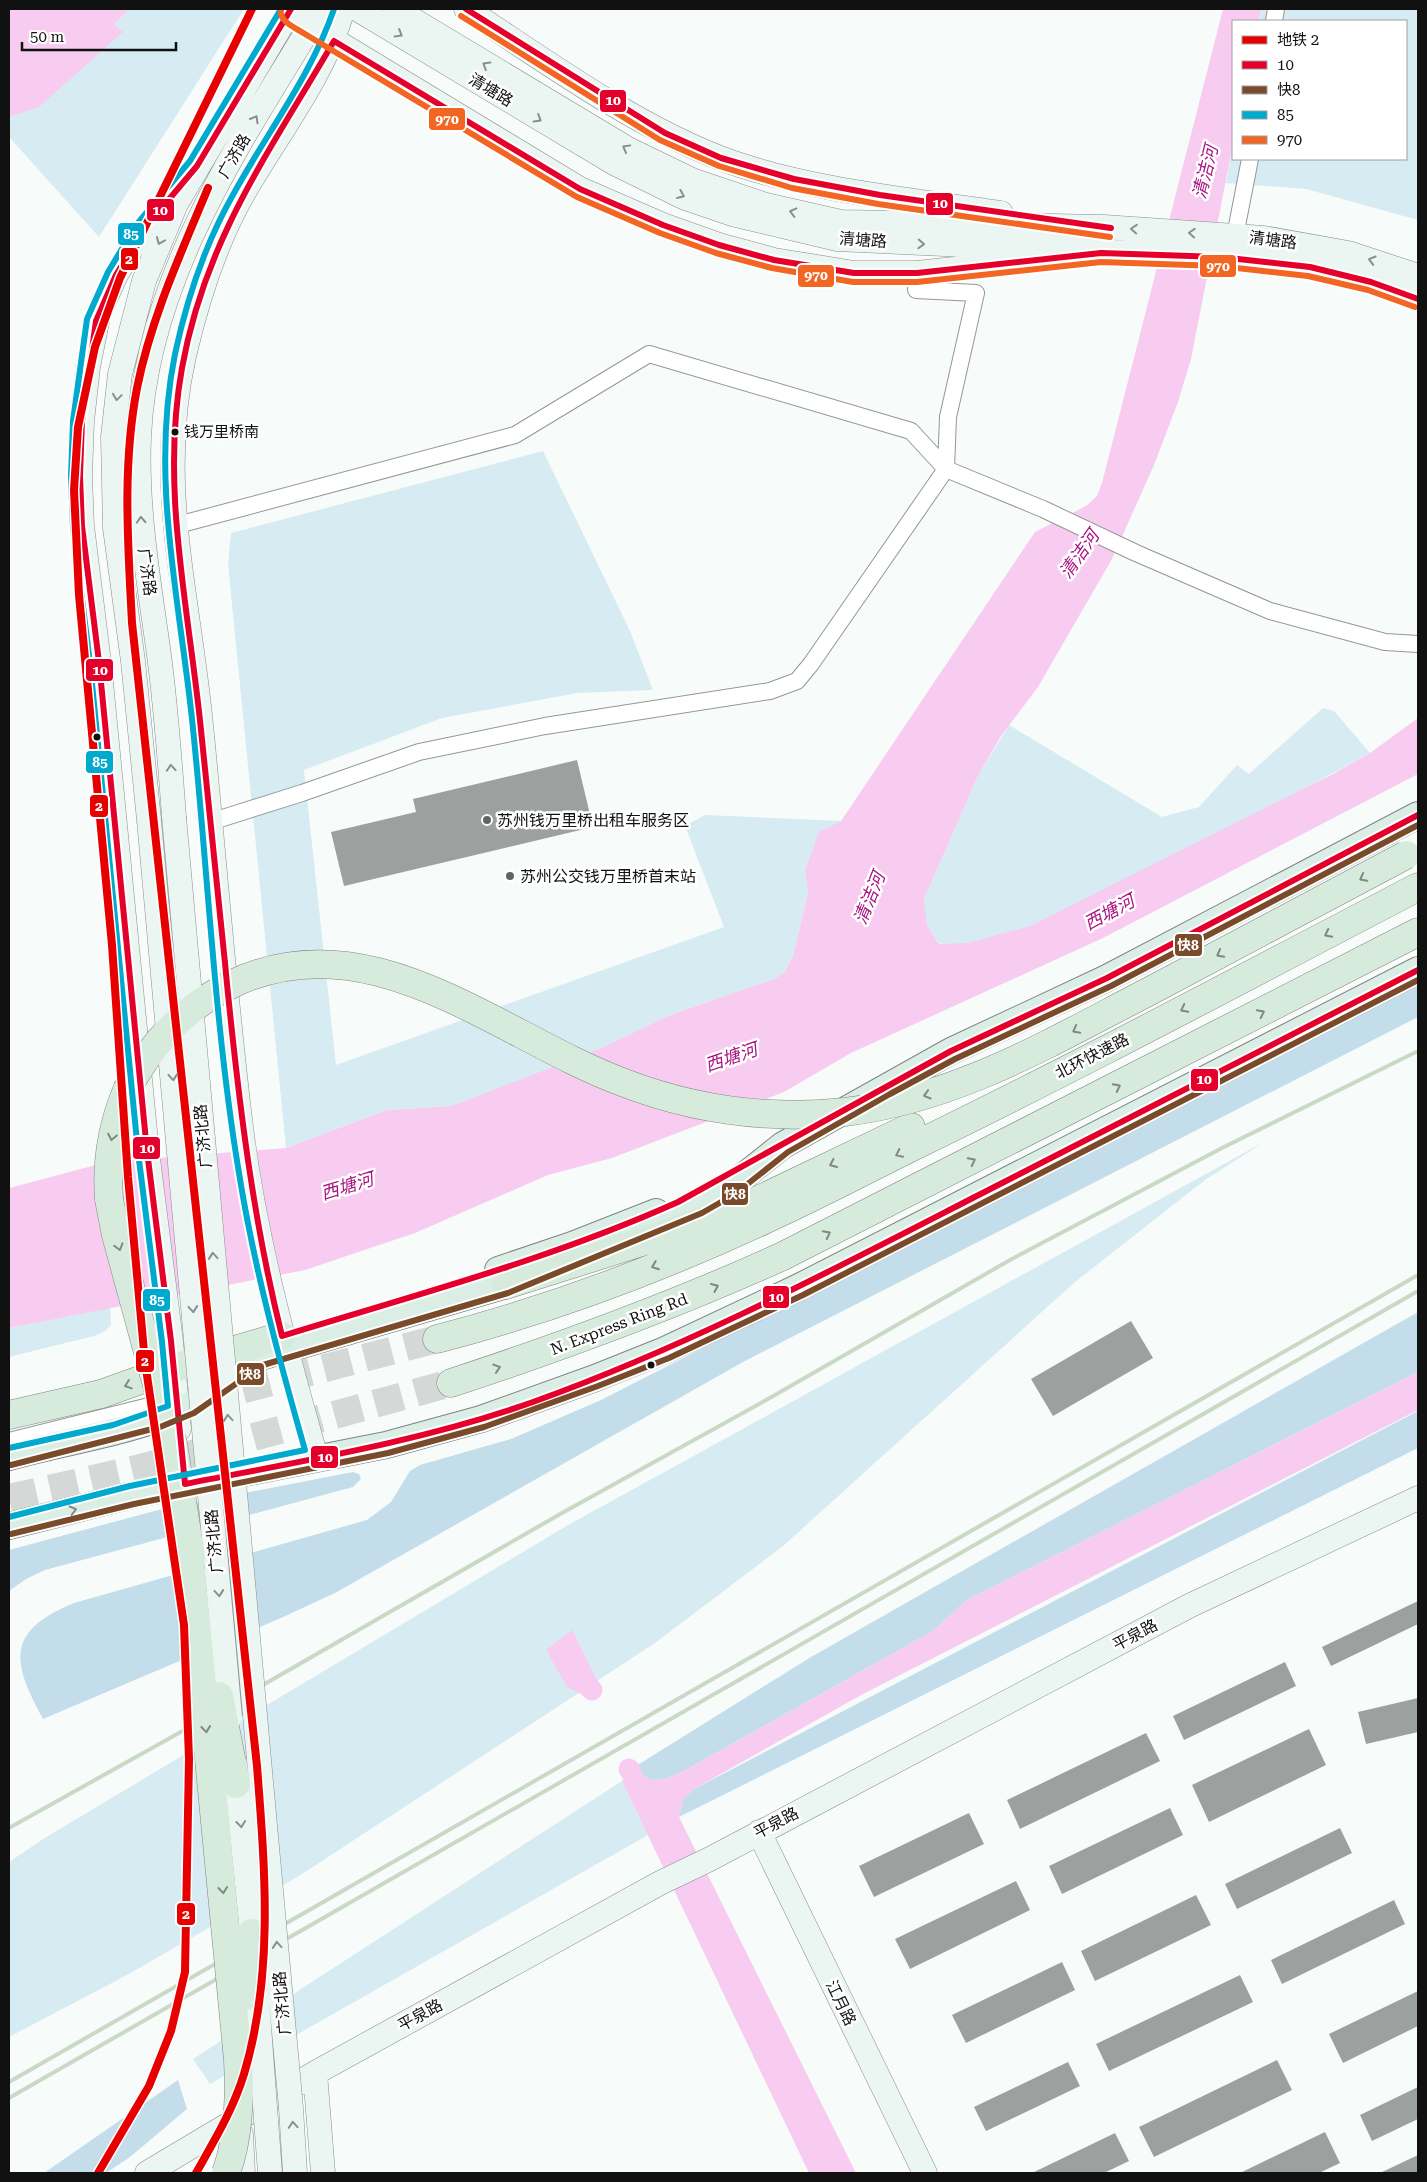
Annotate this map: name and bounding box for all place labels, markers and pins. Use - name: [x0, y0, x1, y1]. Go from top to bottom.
- place label: 钱万里桥南: [184, 423, 259, 441]
- marker: 钱万里桥南: [170, 427, 180, 437]
- unlabelled marker: [92, 732, 102, 742]
- place label: 苏州钱万里桥出租车服务区: [497, 811, 689, 830]
- marker: 苏州钱万里桥出租车服务区: [481, 814, 493, 826]
- place label: 苏州公交钱万里桥首末站: [520, 867, 696, 886]
- marker: 苏州公交钱万里桥首末站: [504, 870, 516, 882]
- unlabelled marker: [646, 1360, 656, 1370]

